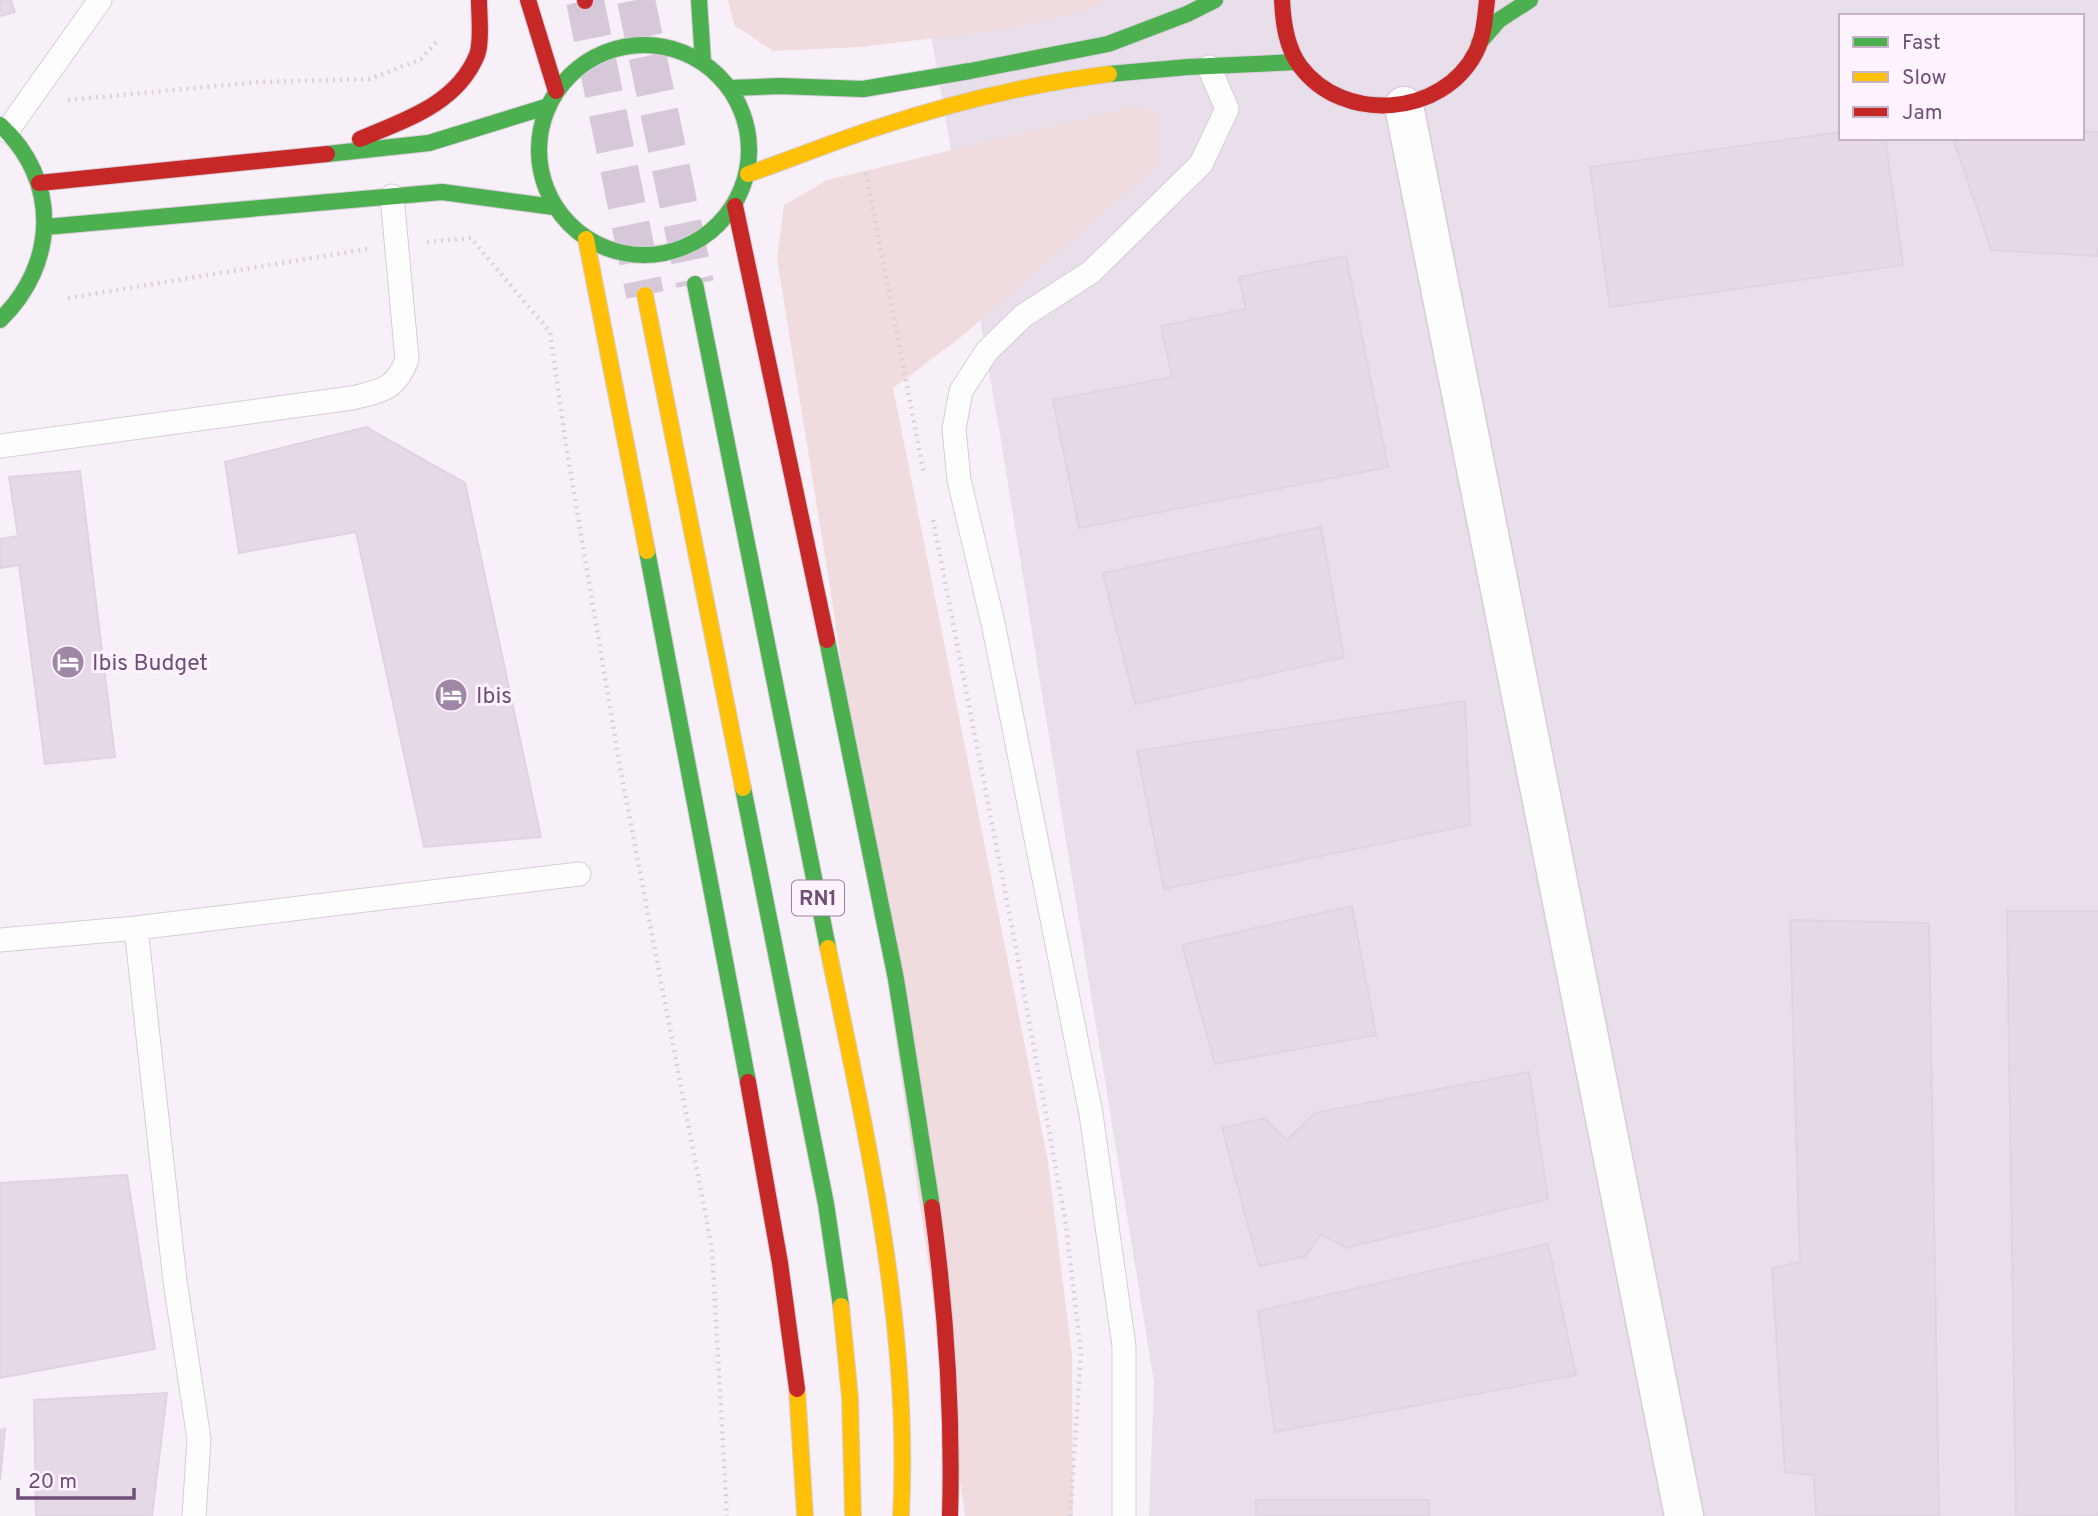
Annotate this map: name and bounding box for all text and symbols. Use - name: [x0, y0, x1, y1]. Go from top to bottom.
- legend: [1839, 14, 2084, 140]
- text: Fast: [1902, 30, 1941, 57]
- text: Slow: [1902, 65, 1947, 92]
- text: Jam: [1902, 100, 1943, 127]
- hotel icon: Ibis Budget: [49, 643, 87, 681]
- place label: Ibis Budget: [92, 650, 208, 679]
- hotel icon: Ibis: [432, 676, 470, 714]
- place label: Ibis: [476, 683, 512, 712]
- road number: RN1: [792, 880, 844, 916]
- scale bar: [18, 1456, 133, 1500]
- text: 20 m: [28, 1469, 77, 1496]

